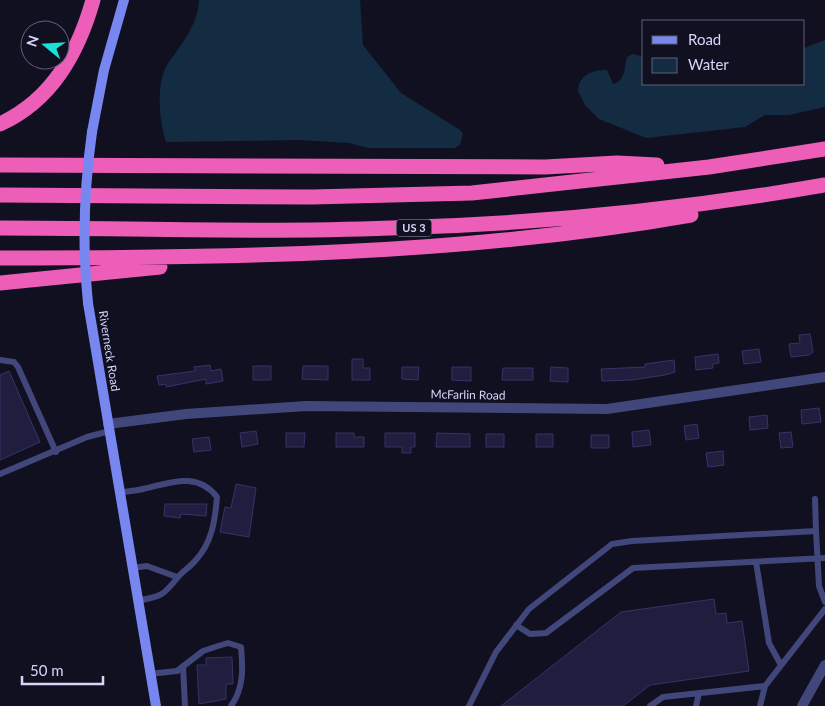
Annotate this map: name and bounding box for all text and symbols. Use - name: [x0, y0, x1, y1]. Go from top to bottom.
- north arrow: [20, 20, 70, 70]
- legend: [642, 20, 805, 85]
- text: Road: [688, 30, 721, 48]
- text: N: [22, 33, 42, 49]
- text: Water: [688, 55, 729, 73]
- road number: US 3: [396, 220, 432, 237]
- street label: Riverneck Road: [96, 309, 123, 392]
- street label: McFarlin Road: [430, 386, 506, 403]
- scale bar: [22, 654, 104, 686]
- text: 50 m: [30, 661, 64, 679]

